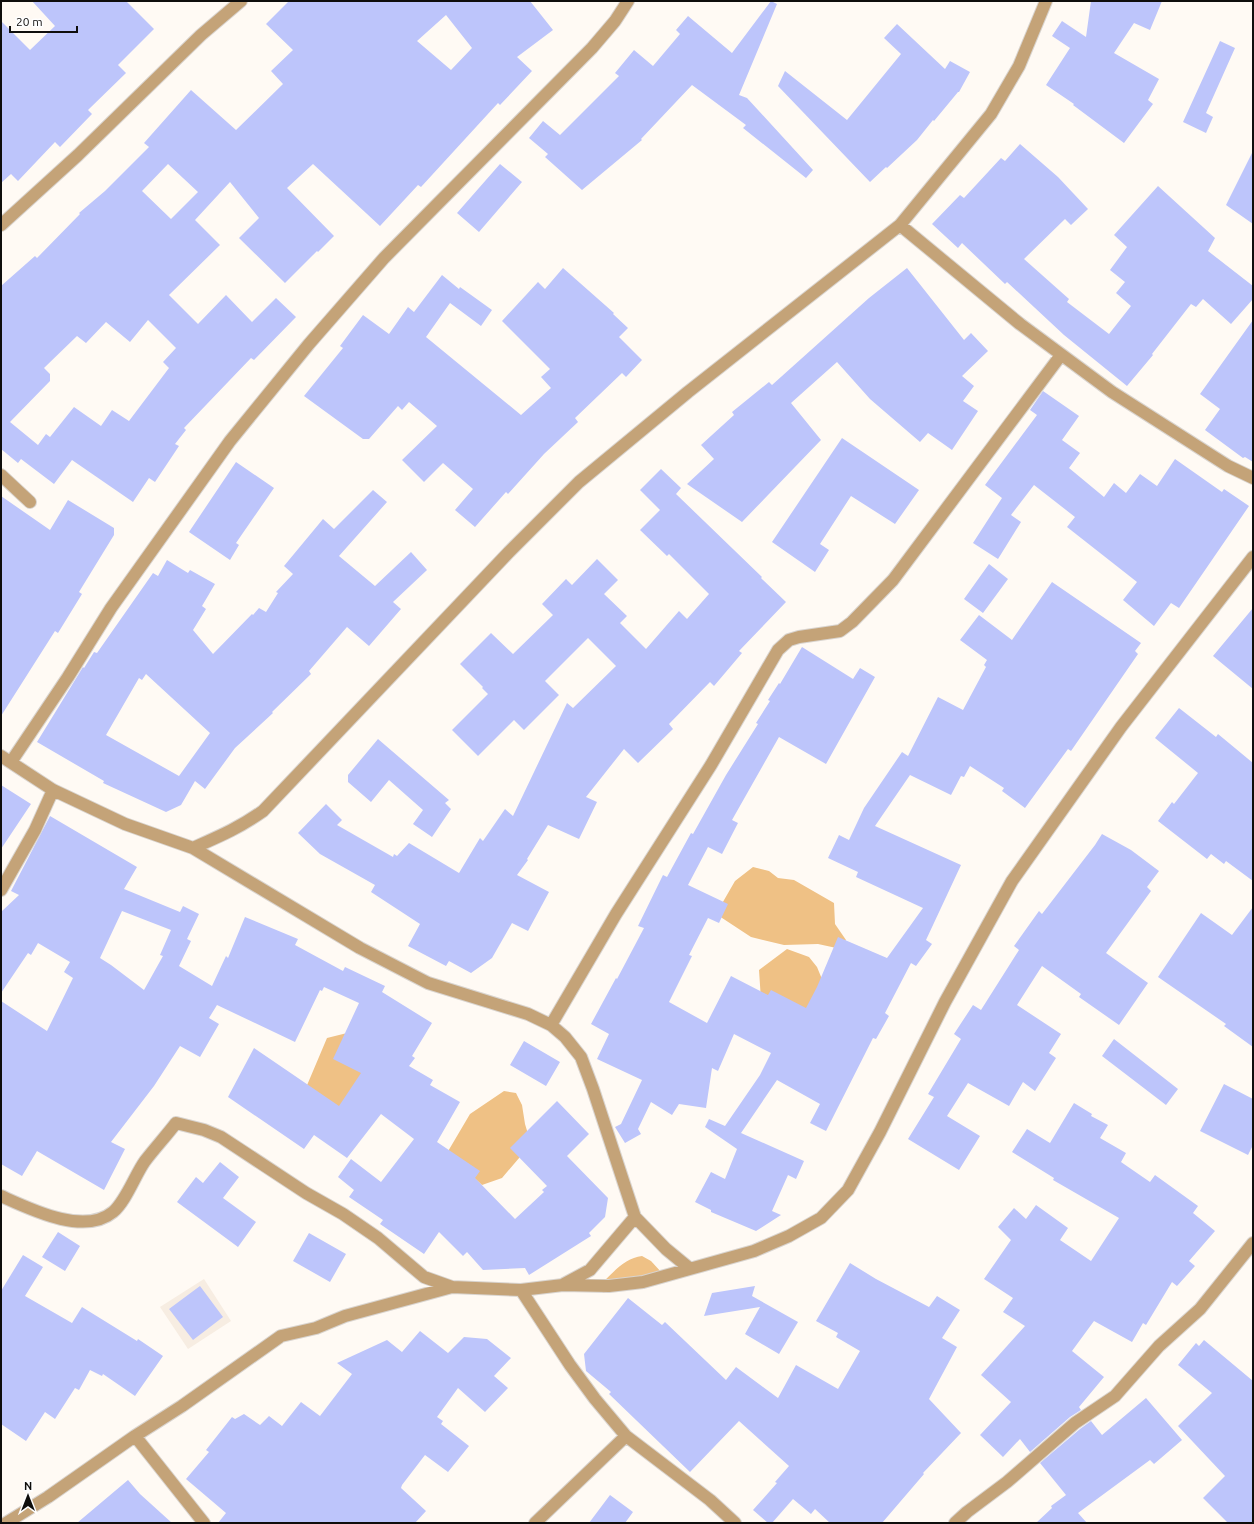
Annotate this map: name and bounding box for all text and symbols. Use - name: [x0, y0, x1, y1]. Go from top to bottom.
- scale bar: [10, 8, 77, 34]
- text: 20 m: [16, 15, 43, 28]
- north arrow: [8, 1476, 48, 1516]
- text: N: [24, 1480, 32, 1492]

